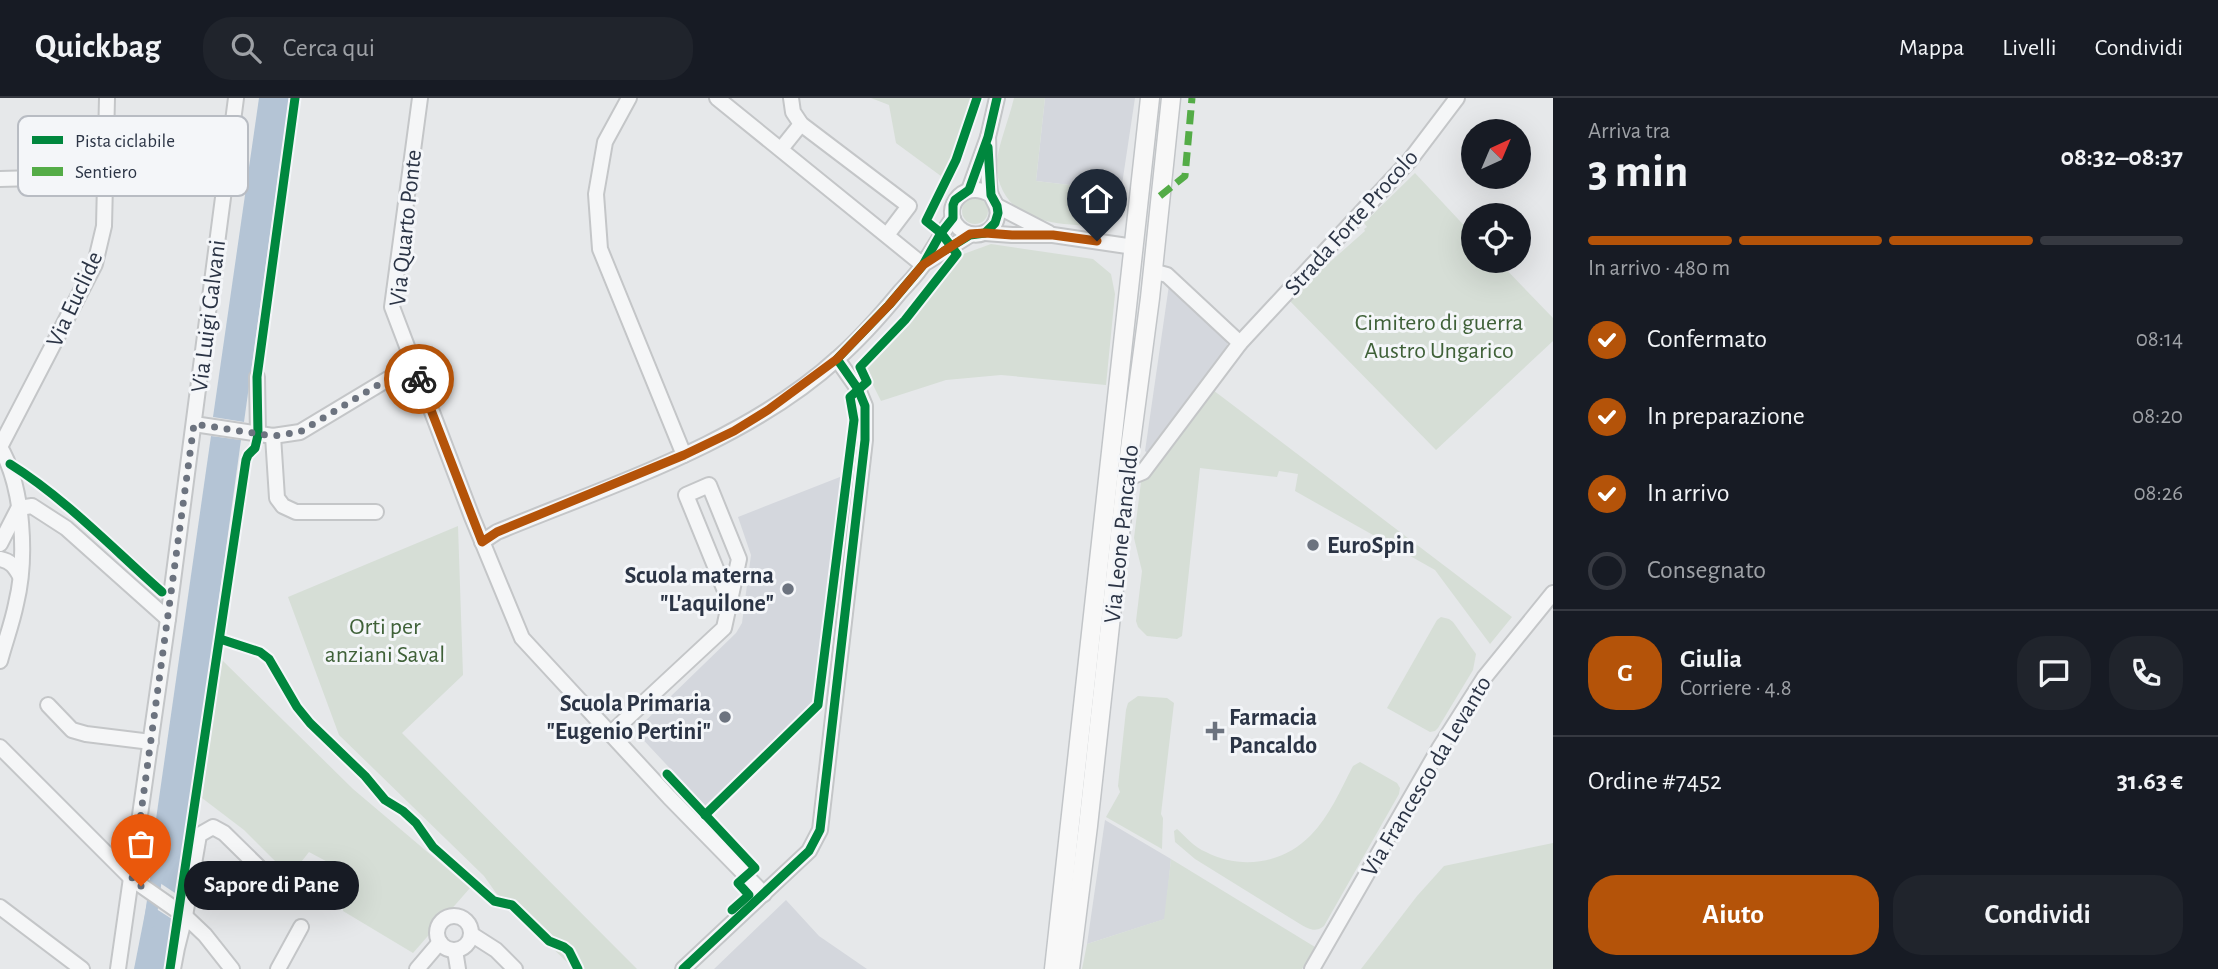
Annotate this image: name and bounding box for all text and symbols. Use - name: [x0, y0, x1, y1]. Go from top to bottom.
- search box: [203, 17, 693, 80]
- icon: search: [227, 29, 265, 67]
- text: Quickbag: [35, 31, 161, 64]
- text: Cerca qui: [283, 35, 375, 61]
- text: Mappa: [1899, 36, 1964, 60]
- text: Livelli: [2002, 36, 2057, 60]
- text: Condividi: [2095, 36, 2183, 60]
- legend: [18, 116, 248, 196]
- north arrow: [1461, 119, 1531, 189]
- map controls: [1461, 119, 1531, 273]
- text: Arriva tra: [1588, 120, 1670, 143]
- text: Pista ciclabile: [75, 132, 175, 151]
- text: 08:32–08:37: [2060, 144, 2183, 170]
- street label: Strada Forte Procolo: [1280, 145, 1423, 300]
- street label: Via Quarto Ponte: [386, 149, 426, 308]
- text: 3 min: [1588, 149, 1688, 195]
- text: Sentiero: [75, 163, 137, 182]
- pin: [1067, 169, 1127, 241]
- icon: home: [1078, 180, 1116, 218]
- button: locate: [1461, 203, 1531, 273]
- street label: Via Luigi Galvani: [188, 238, 230, 394]
- street label: Via Euclide: [42, 248, 107, 351]
- text: In arrivo · 480 m: [1588, 257, 1730, 280]
- park label: Cimitero di guerra Austro Ungarico: [1355, 311, 1523, 363]
- icon: check: [1588, 321, 1626, 359]
- text: Confermato: [1647, 326, 1767, 352]
- text: 08:14: [2136, 328, 2183, 351]
- courier: [384, 344, 454, 414]
- icon: bike: [400, 360, 438, 398]
- icon: check: [1588, 398, 1626, 436]
- text: In preparazione: [1647, 403, 1805, 429]
- text: 08:20: [2132, 405, 2183, 428]
- street label: Via Leone Pancaldo: [1101, 444, 1143, 625]
- icon: check: [1588, 475, 1626, 513]
- text: In arrivo: [1647, 480, 1730, 506]
- text: 08:26: [2133, 482, 2183, 505]
- place label: EuroSpin: [1327, 534, 1415, 558]
- marker: EuroSpin: [1305, 537, 1321, 553]
- text: Consegnato: [1647, 557, 1766, 583]
- place label: Scuola materna "L'aquilone": [625, 564, 774, 616]
- marker: Scuola materna "L'aquilone": [780, 581, 796, 597]
- park label: Orti per anziani Saval: [325, 615, 445, 667]
- button: chat: [2017, 636, 2091, 710]
- button: phone: [2109, 636, 2183, 710]
- text: Giulia: [1680, 646, 1742, 672]
- text: G: [1617, 660, 1633, 686]
- street label: Via Francesco da Levanto: [1358, 672, 1496, 881]
- text: Corriere · 4.8: [1680, 677, 1792, 700]
- place label: Scuola Primaria "Eugenio Pertini": [546, 692, 711, 744]
- place label: Farmacia Pancaldo: [1229, 706, 1317, 758]
- marker: Scuola Primaria "Eugenio Pertini": [717, 709, 733, 725]
- marker: Farmacia Pancaldo: [1207, 723, 1223, 739]
- text: Ordine #7452: [1588, 768, 1722, 794]
- text: 31.63 €: [2117, 768, 2183, 794]
- pin: [111, 814, 171, 886]
- icon: bag: [122, 825, 160, 863]
- callout: Sapore di Pane: [183, 862, 358, 910]
- text: Sapore di Pane: [204, 874, 339, 897]
- button: Aiuto: [1588, 875, 1879, 955]
- button: Condividi: [1893, 875, 2183, 955]

